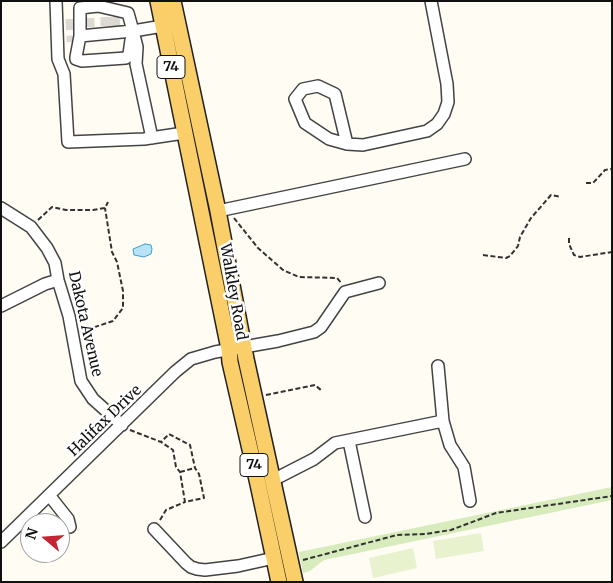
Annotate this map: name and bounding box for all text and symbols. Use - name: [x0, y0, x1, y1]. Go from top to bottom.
- road number: 74: [157, 56, 185, 78]
- street label: Walkley Road: [216, 242, 250, 342]
- street label: Dakota Avenue: [64, 270, 106, 378]
- street label: Halifax Drive: [65, 382, 145, 460]
- road number: 74: [240, 454, 268, 476]
- north arrow: [20, 513, 70, 563]
- text: N: [21, 526, 42, 542]

